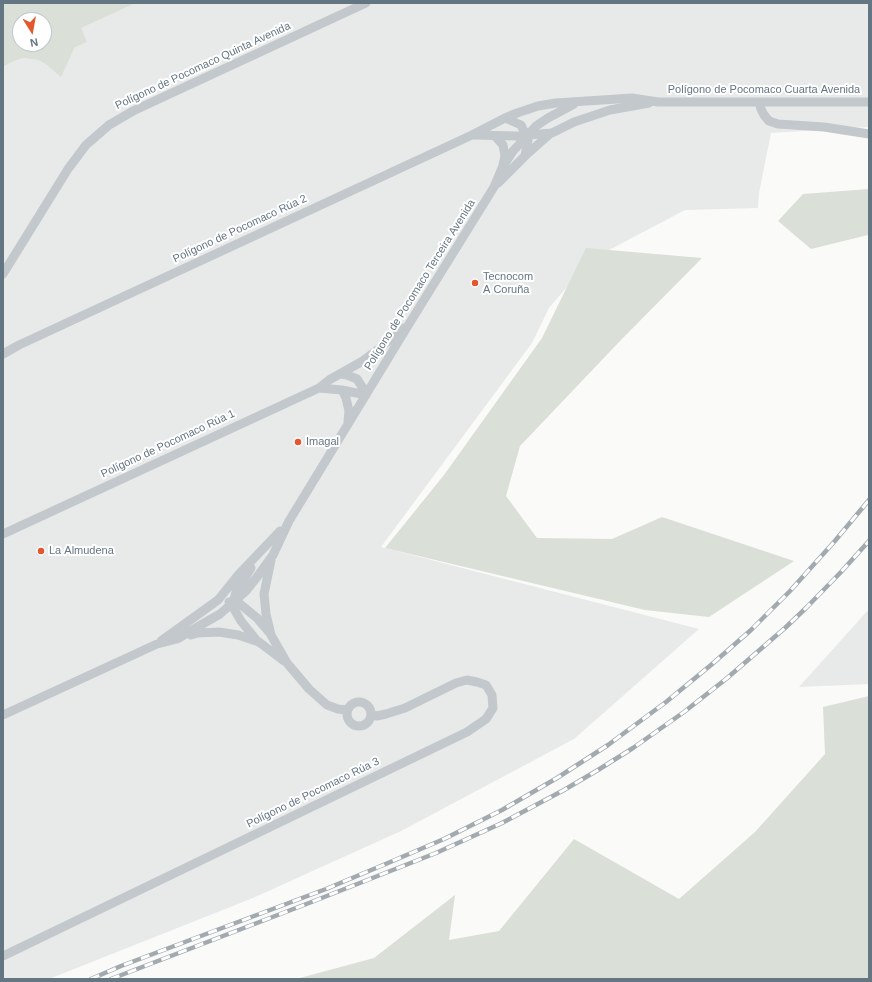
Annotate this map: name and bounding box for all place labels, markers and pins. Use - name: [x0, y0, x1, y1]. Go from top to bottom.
- place label: Tecnocom A Coruña: [483, 270, 533, 296]
- marker: Tecnocom A Coruña: [470, 278, 480, 288]
- place label: Imagal: [306, 435, 339, 449]
- marker: Imagal: [293, 437, 303, 447]
- place label: La Almudena: [49, 544, 114, 558]
- marker: La Almudena: [36, 546, 46, 556]

